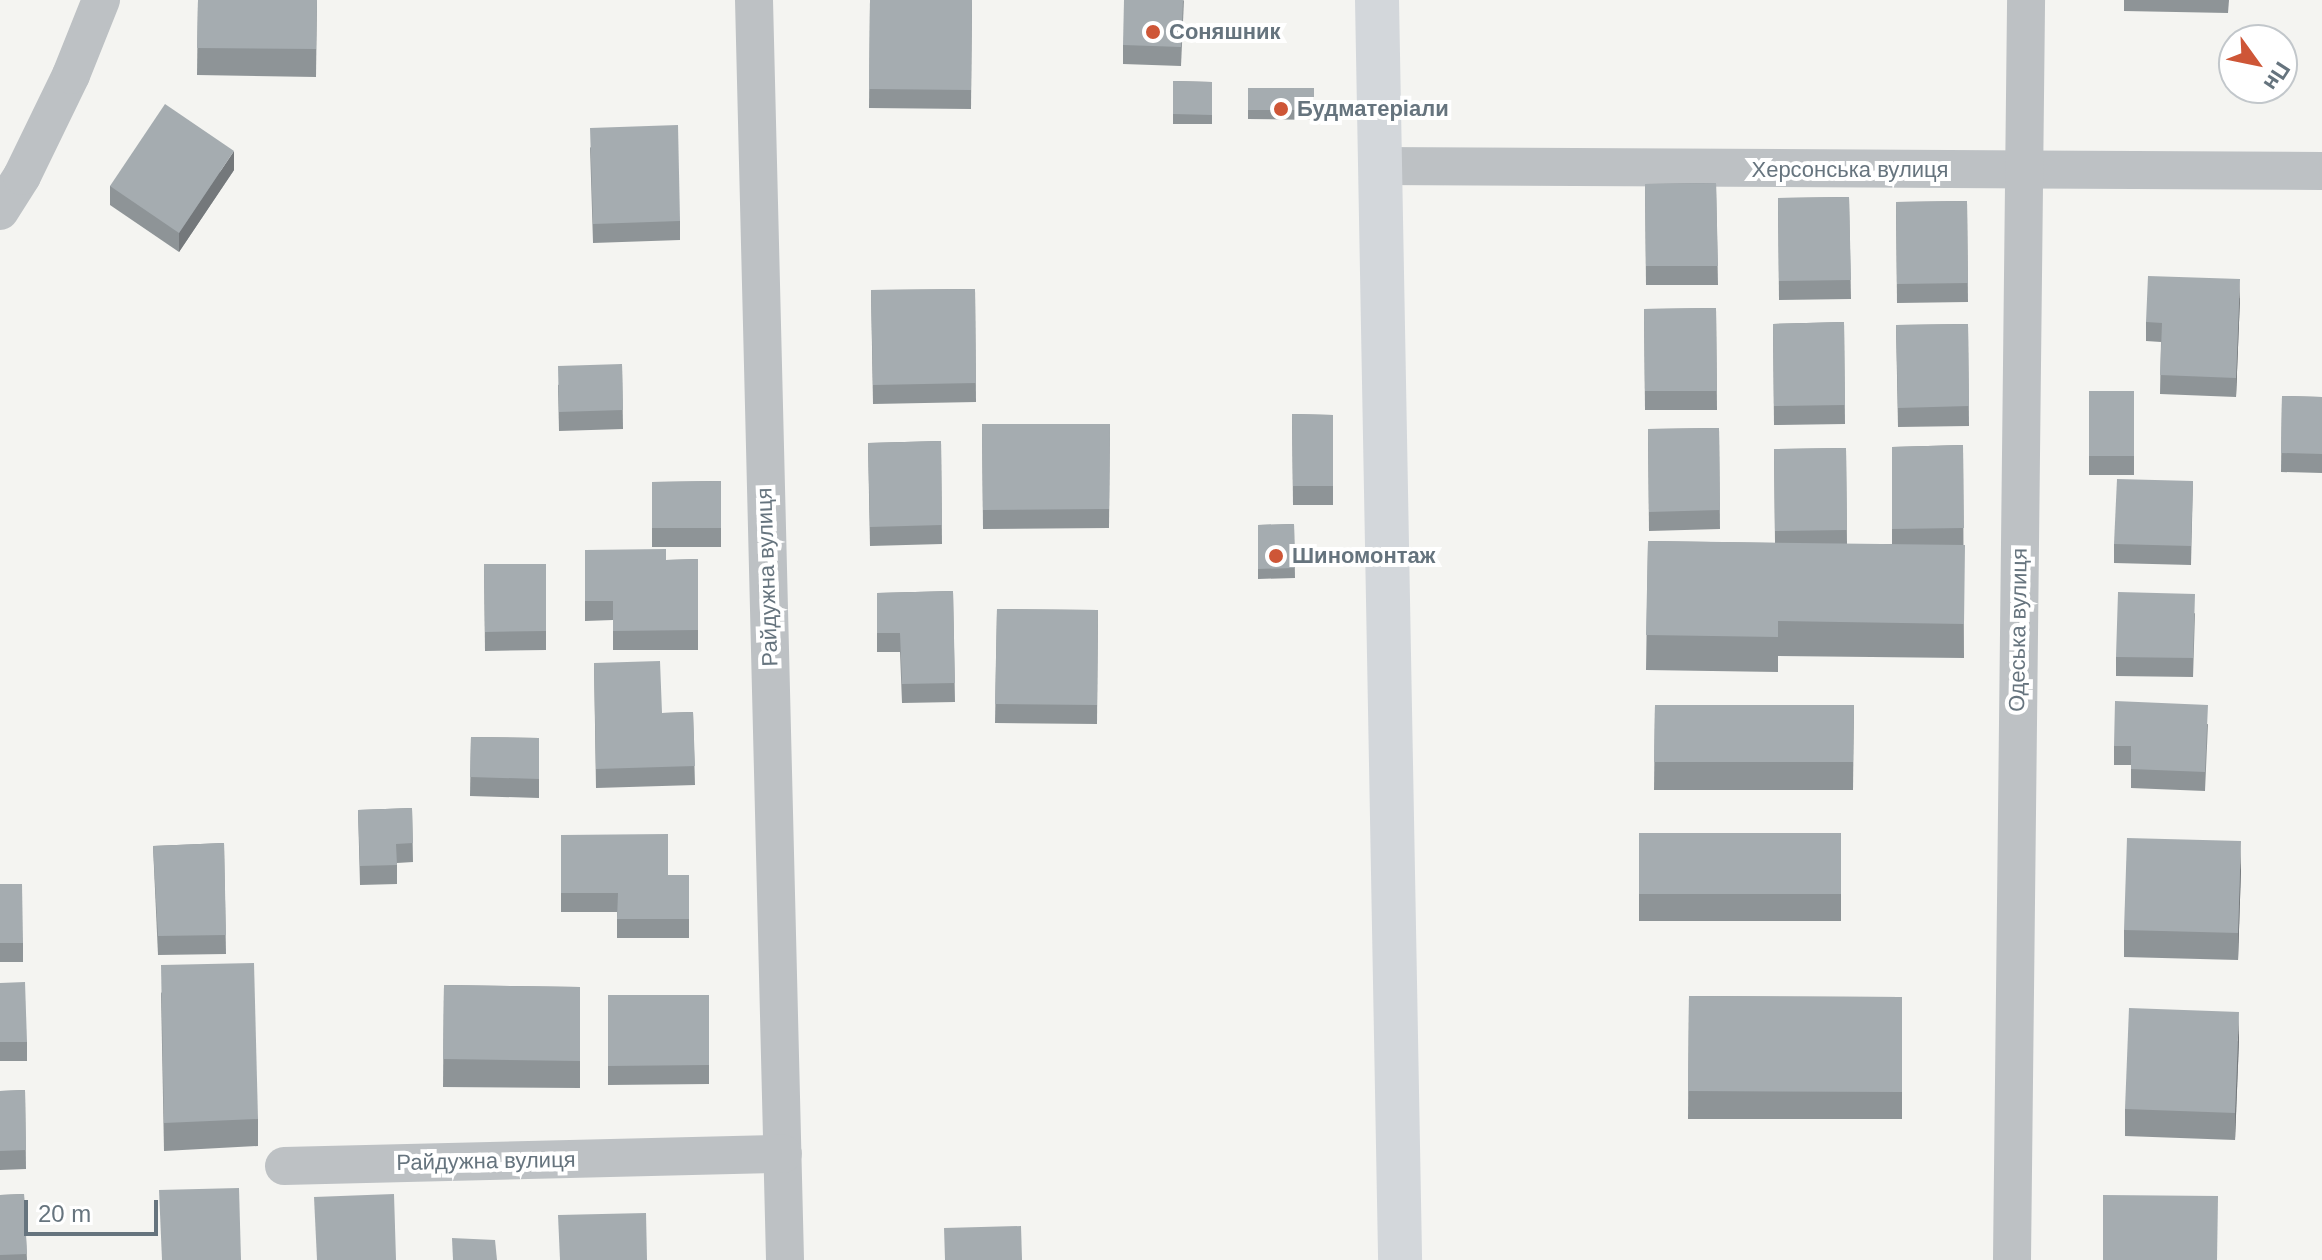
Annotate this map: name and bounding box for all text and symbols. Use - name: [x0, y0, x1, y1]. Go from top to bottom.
- place label: Соняшник: [1169, 19, 1281, 45]
- marker: Соняшник: [1144, 23, 1162, 41]
- north arrow: [2218, 24, 2298, 104]
- text: Пн: [2258, 57, 2295, 95]
- place label: Будматеріали: [1297, 96, 1449, 122]
- marker: Будматеріали: [1272, 100, 1290, 118]
- street label: Херсонська вулиця: [1751, 157, 1949, 183]
- street label: Райдужна вулиця: [751, 487, 783, 667]
- place label: Шиномонтаж: [1292, 543, 1435, 569]
- marker: Шиномонтаж: [1267, 547, 1285, 565]
- street label: Одеська вулиця: [2003, 548, 2033, 712]
- street label: Райдужна вулиця: [396, 1146, 576, 1176]
- scale bar: [28, 1184, 162, 1234]
- text: 20 m: [38, 1200, 91, 1227]

